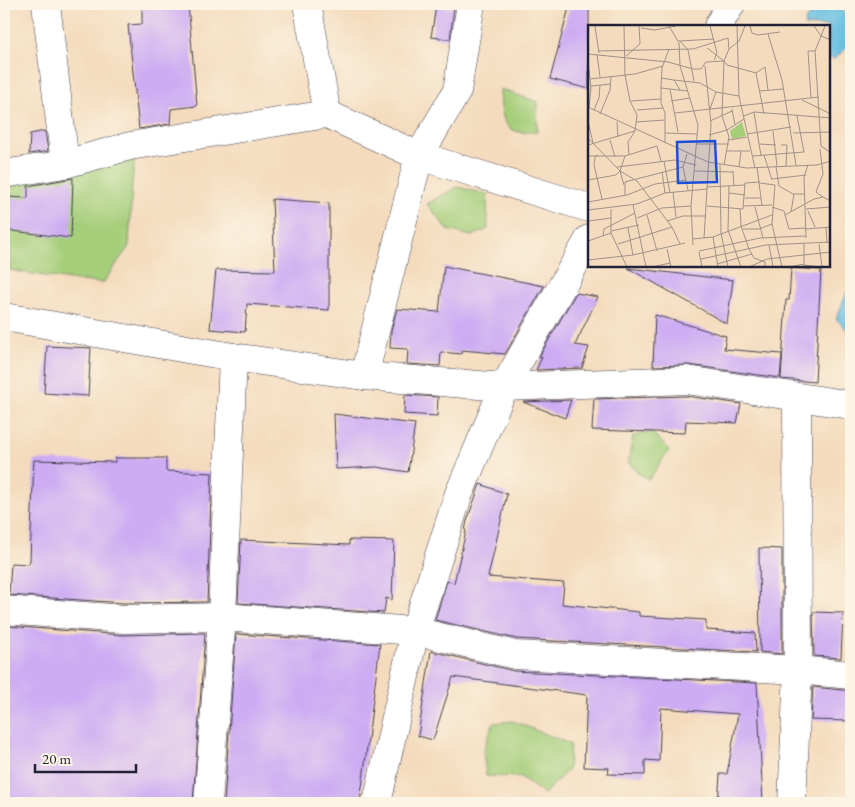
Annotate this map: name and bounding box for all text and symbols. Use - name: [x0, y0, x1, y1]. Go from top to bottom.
- inset map: [588, 25, 830, 268]
- scale bar: [35, 742, 136, 774]
- text: 20 m: [42, 749, 71, 768]

